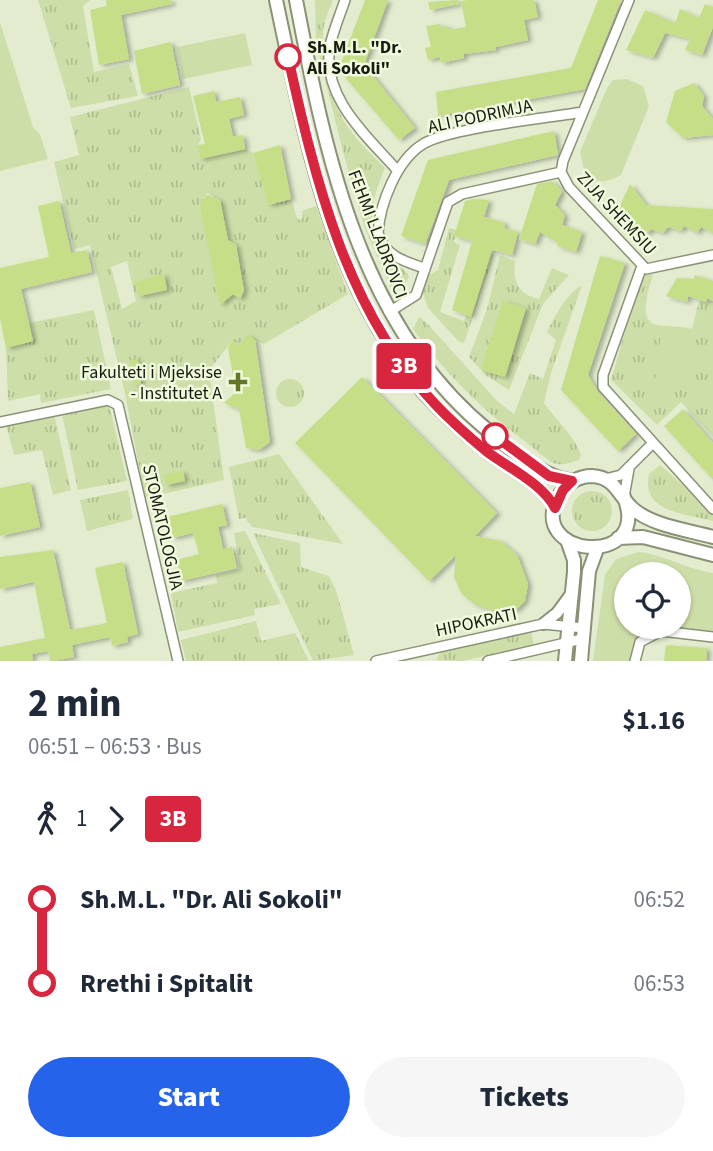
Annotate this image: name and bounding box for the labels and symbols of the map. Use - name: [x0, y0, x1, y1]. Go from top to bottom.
- place label: Sh.M.L. "Dr. Ali Sokoli": [306, 35, 402, 81]
- marker: Sh.M.L. "Dr. Ali Sokoli": [275, 44, 301, 70]
- street label: ALI PODRIMJA: [425, 93, 535, 140]
- street label: FEHMI LLADROVCI: [341, 166, 414, 302]
- street label: ZIJA SHEMSIU: [571, 166, 662, 261]
- line badge: 3B: [372, 343, 436, 389]
- place label: Fakulteti i Mjeksise - Institutet A: [81, 360, 222, 406]
- marker: Fakulteti i Mjeksise - Institutet A: [228, 372, 248, 392]
- unlabelled marker: [482, 423, 508, 449]
- street label: STOMATOLOGJIA: [136, 462, 189, 592]
- street label: HIPOKRATI: [433, 602, 519, 643]

